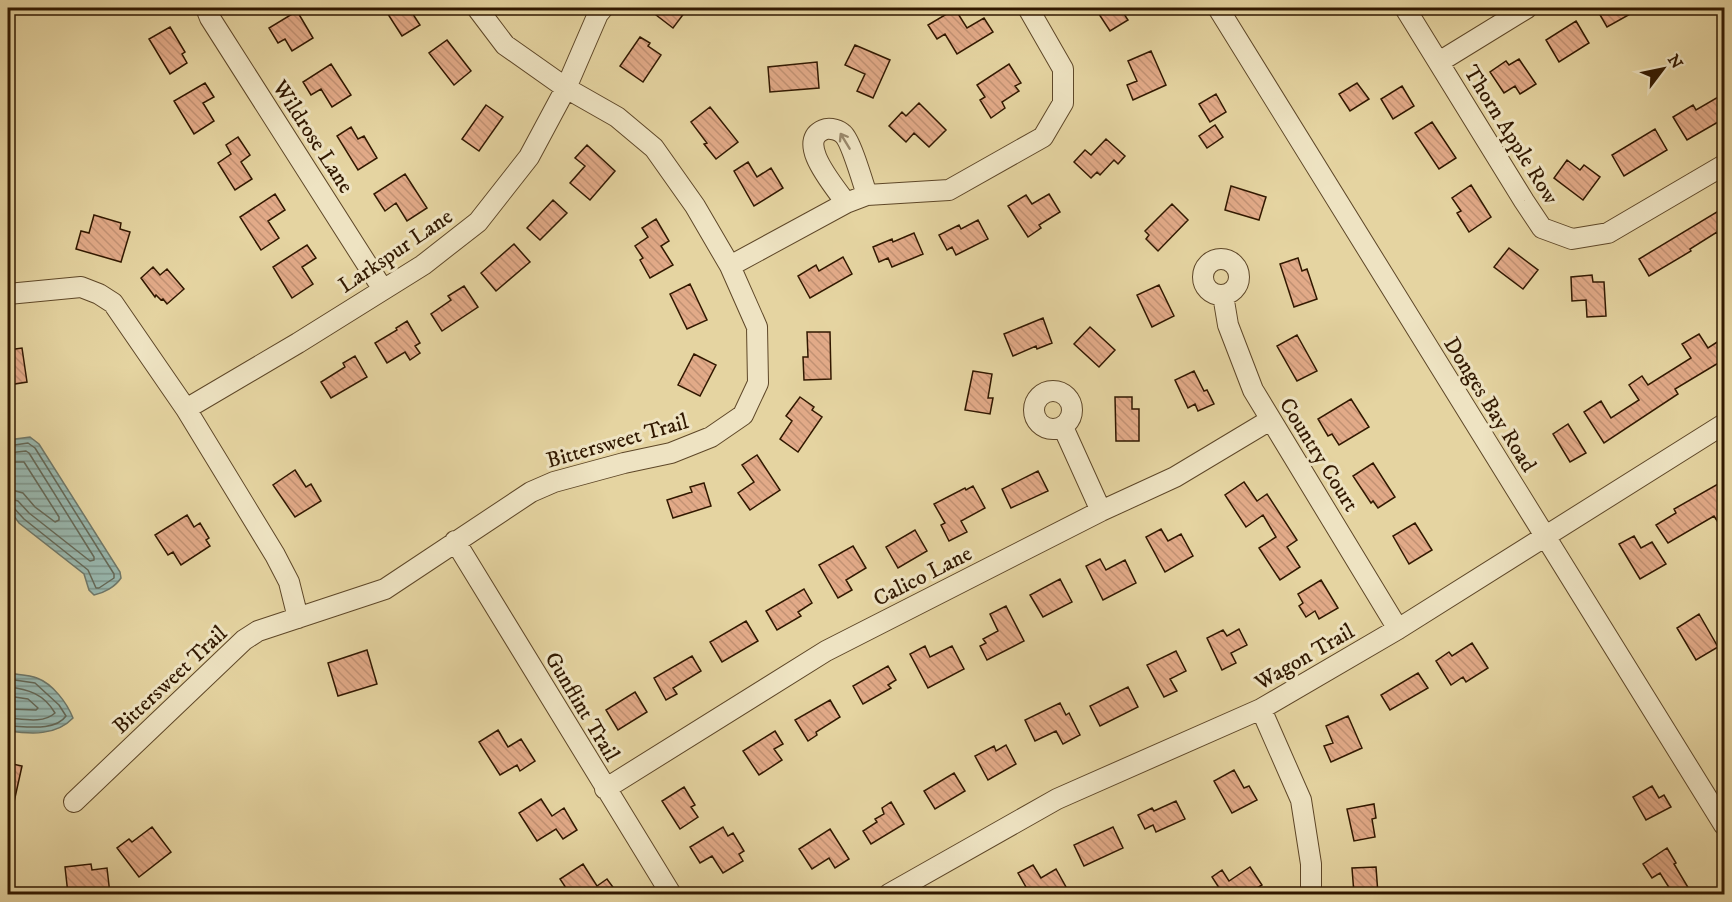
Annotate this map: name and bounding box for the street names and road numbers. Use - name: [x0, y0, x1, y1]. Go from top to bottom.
- street label: Thorn Apple Row: [1457, 60, 1564, 209]
- street label: Wildrose Lane: [266, 74, 359, 198]
- street label: Larkspur Lane: [334, 203, 458, 299]
- street label: Donges Bay Road: [1437, 332, 1542, 477]
- street label: Country Court: [1273, 393, 1364, 517]
- street label: Bittersweet Trail: [543, 408, 692, 475]
- street label: Calico Lane: [869, 540, 976, 613]
- street label: Wagon Trail: [1249, 618, 1359, 697]
- street label: Bittersweet Trail: [107, 620, 233, 740]
- street label: Gunflint Trail: [538, 647, 625, 767]

